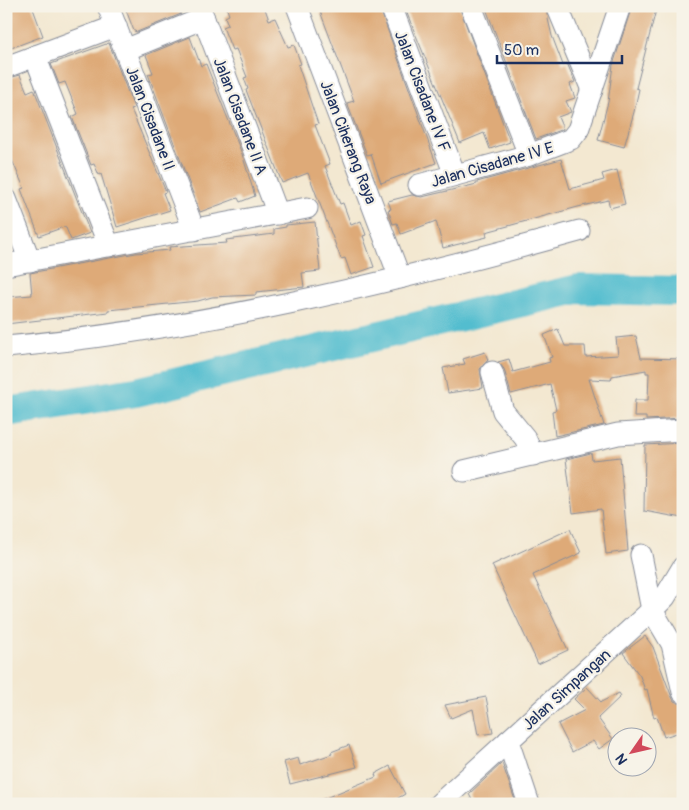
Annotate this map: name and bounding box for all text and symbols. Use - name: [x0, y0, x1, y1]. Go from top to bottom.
- street label: Jalan Cisadane IV F: [390, 28, 454, 155]
- scale bar: [497, 32, 622, 64]
- text: 50 m: [504, 41, 539, 60]
- street label: Jalan Cisadane II A: [209, 55, 272, 178]
- street label: Jalan Cisadane II: [121, 63, 179, 173]
- street label: Jalan Ciherang Raya: [315, 78, 381, 207]
- street label: Jalan Cisadane IV E: [429, 138, 556, 192]
- street label: Jalan Simpangan: [518, 645, 615, 735]
- north arrow: [606, 728, 656, 778]
- text: N: [612, 750, 631, 768]

